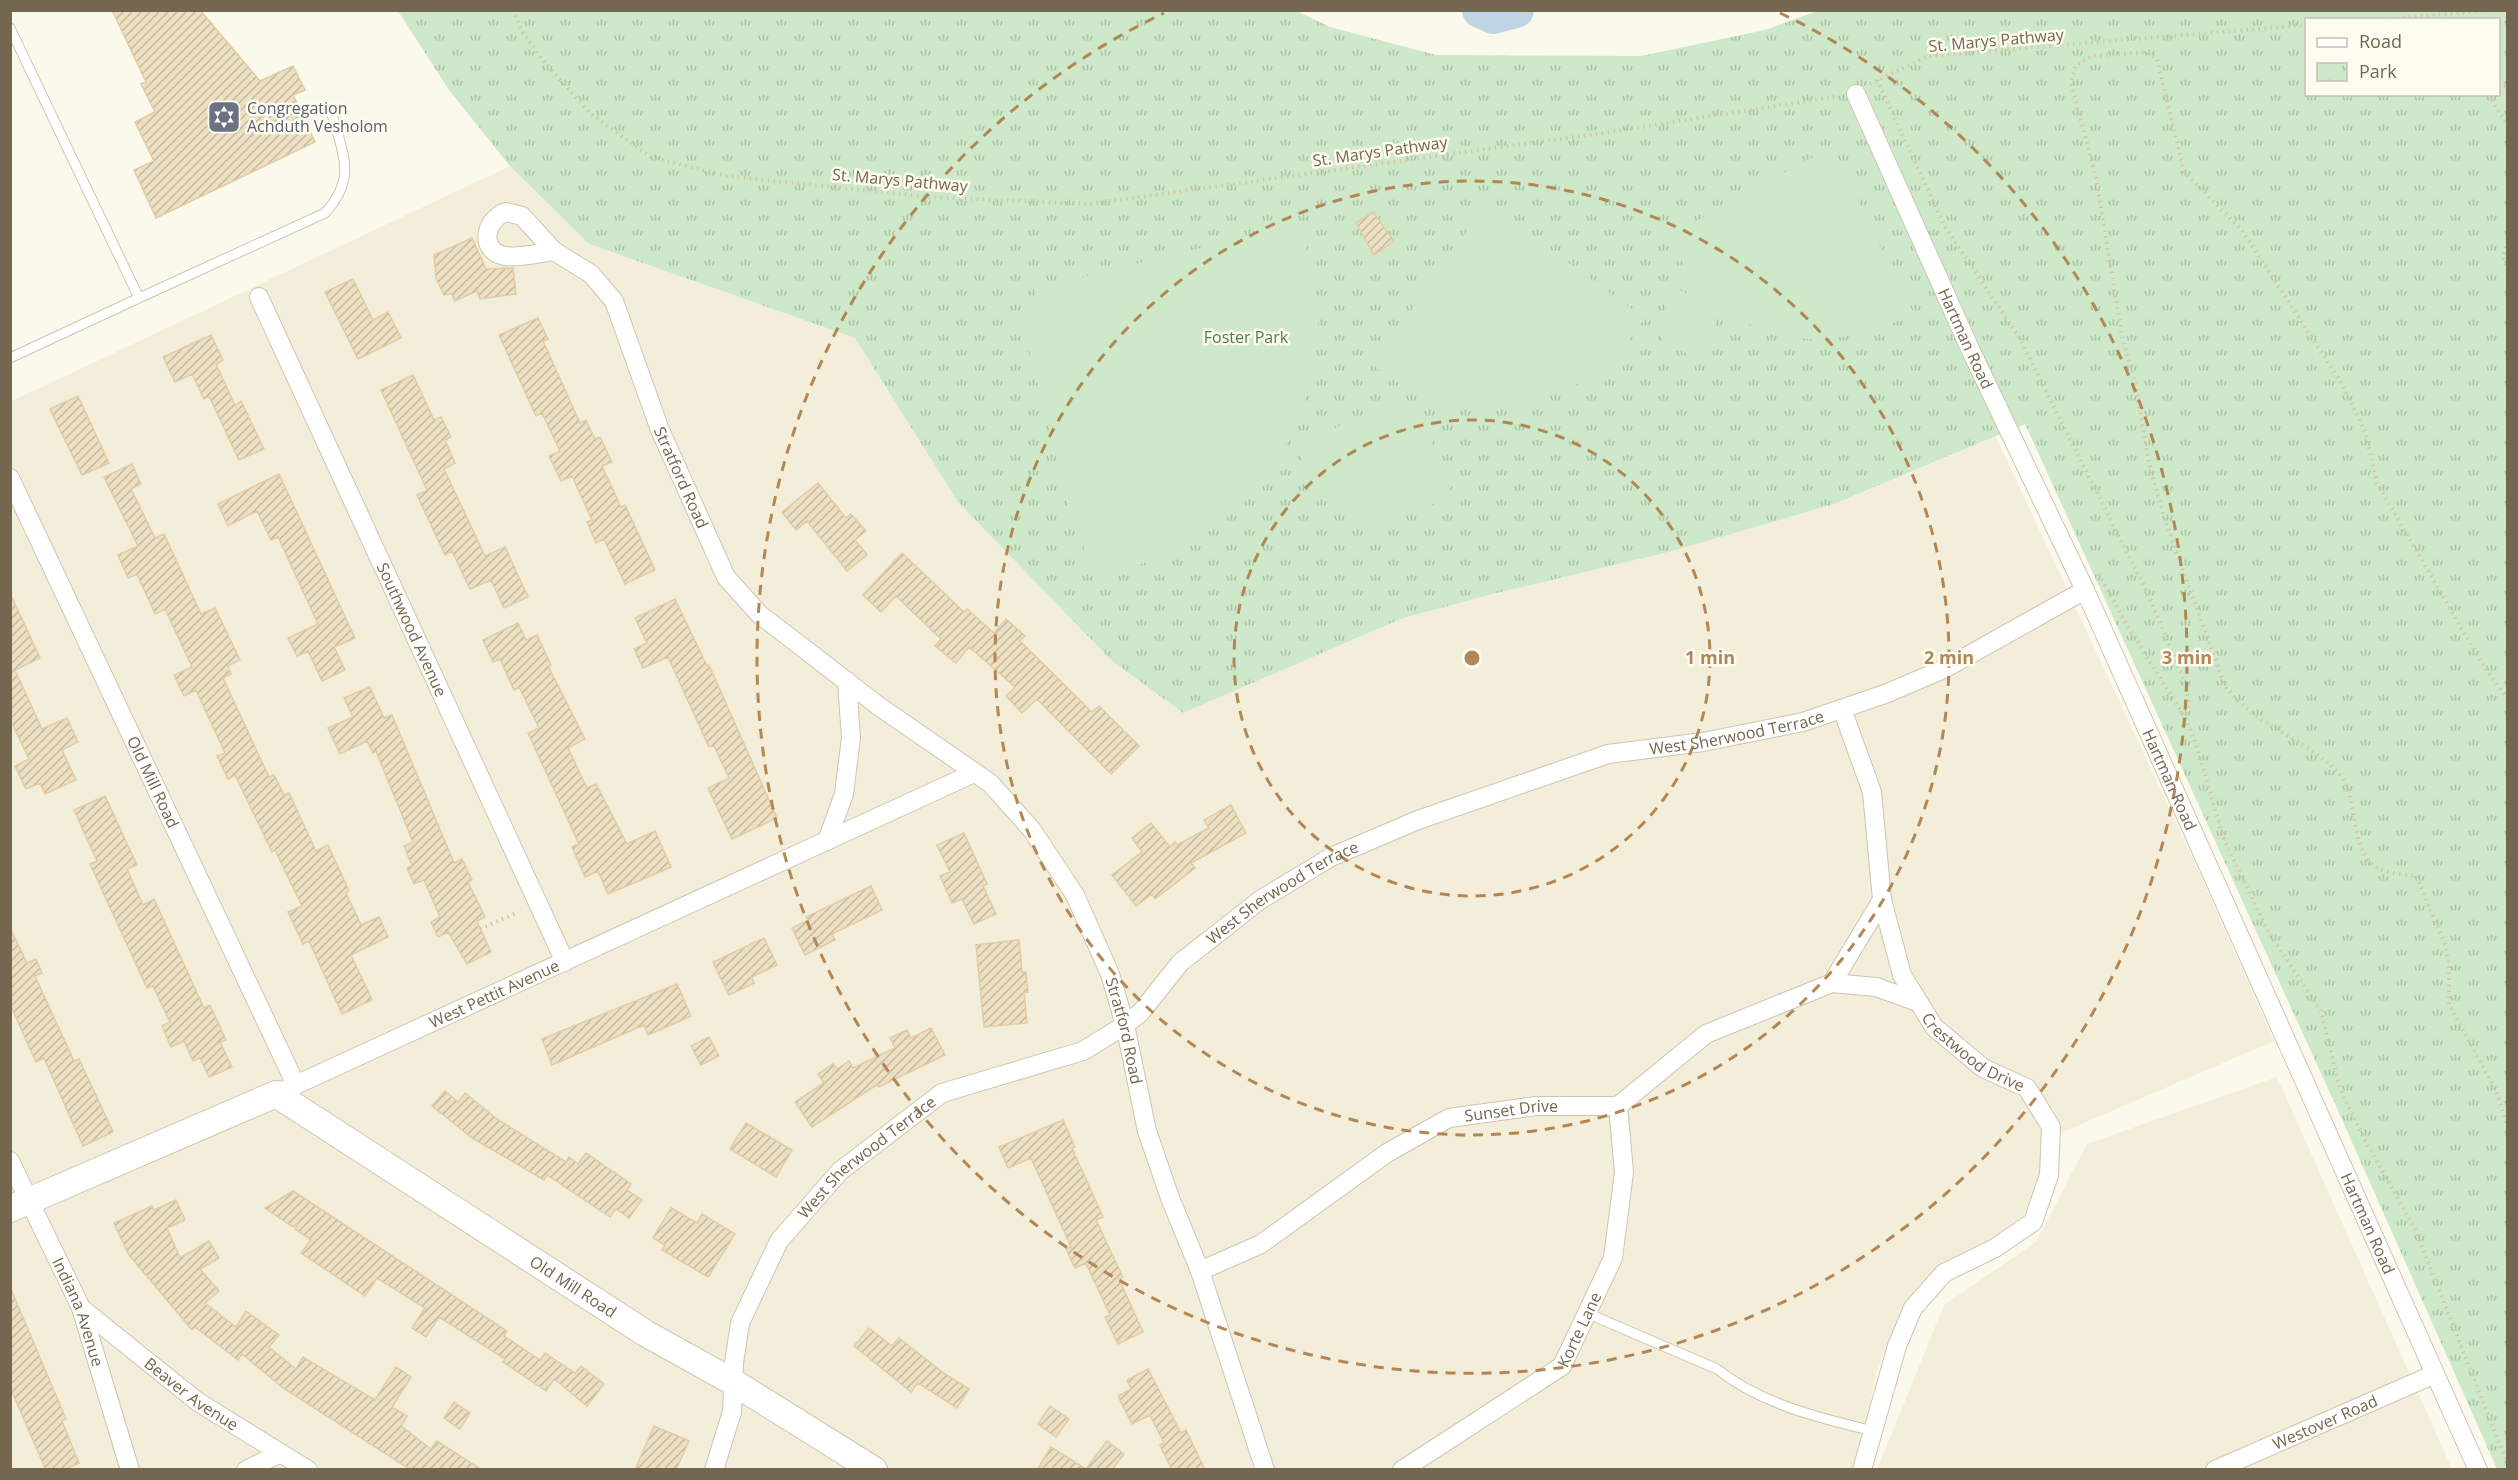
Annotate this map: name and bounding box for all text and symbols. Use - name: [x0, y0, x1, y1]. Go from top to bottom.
- legend: [2305, 18, 2500, 96]
- street label: St. Marys Pathway: [1927, 23, 2066, 57]
- text: Road: [2359, 29, 2402, 53]
- text: Park: [2359, 59, 2397, 83]
- place label: Congregation Achduth Vesholom: [247, 97, 388, 137]
- synagogue icon: Congregation Achduth Vesholom: [206, 99, 242, 135]
- street label: St. Marys Pathway: [1311, 131, 1450, 171]
- street label: St. Marys Pathway: [831, 163, 970, 197]
- street label: Hartman Road: [1933, 284, 1999, 393]
- park label: Foster Park: [1204, 326, 1289, 348]
- street label: Stratford Road: [649, 423, 714, 532]
- street label: Southwood Avenue: [372, 559, 452, 700]
- text: 1 min: [1685, 645, 1735, 669]
- text: 2 min: [1924, 645, 1974, 669]
- text: 3 min: [2162, 645, 2212, 669]
- centre of rings: [1462, 648, 1482, 668]
- street label: West Sherwood Terrace: [1648, 705, 1827, 760]
- street label: Hartman Road: [2137, 725, 2202, 834]
- street label: Old Mill Road: [122, 732, 184, 832]
- street label: West Sherwood Terrace: [1202, 836, 1362, 949]
- street label: West Pettit Avenue: [425, 954, 563, 1033]
- street label: Stratford Road: [1101, 975, 1148, 1086]
- street label: Crestwood Drive: [1917, 1008, 2028, 1096]
- street label: West Sherwood Terrace: [793, 1091, 940, 1223]
- street label: Sunset Drive: [1463, 1095, 1558, 1127]
- street label: Hartman Road: [2336, 1169, 2400, 1278]
- street label: Old Mill Road: [526, 1250, 621, 1323]
- street label: Indiana Avenue: [47, 1254, 109, 1369]
- street label: Korte Lane: [1552, 1288, 1606, 1371]
- street label: Beaver Avenue: [140, 1352, 243, 1435]
- street label: Westover Road: [2269, 1389, 2381, 1455]

